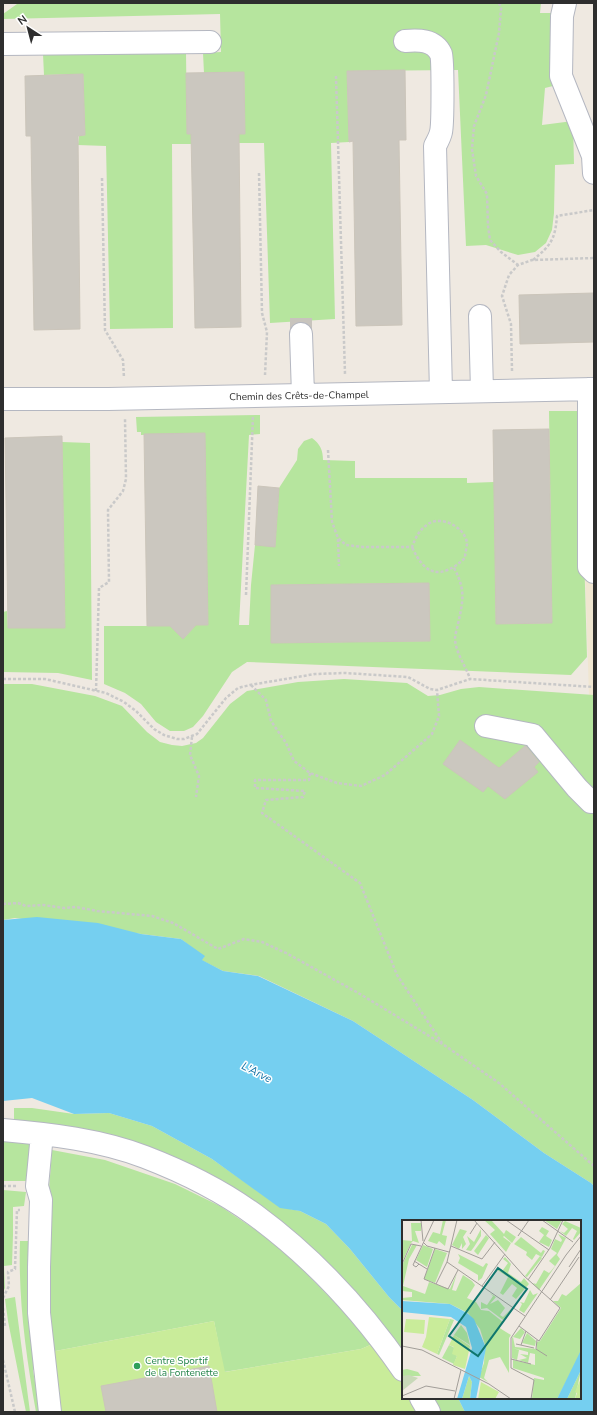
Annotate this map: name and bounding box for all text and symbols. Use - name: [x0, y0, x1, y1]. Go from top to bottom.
- north arrow: [8, 8, 48, 48]
- text: N: [15, 12, 30, 29]
- street label: Chemin des Crêts-de-Champel: [229, 388, 369, 404]
- water label: L'Arve: [239, 1058, 275, 1086]
- inset map: [402, 1220, 581, 1399]
- place label: Centre Sportif de la Fontenette: [145, 1354, 218, 1380]
- marker: Centre Sportif de la Fontenette: [132, 1361, 142, 1371]

